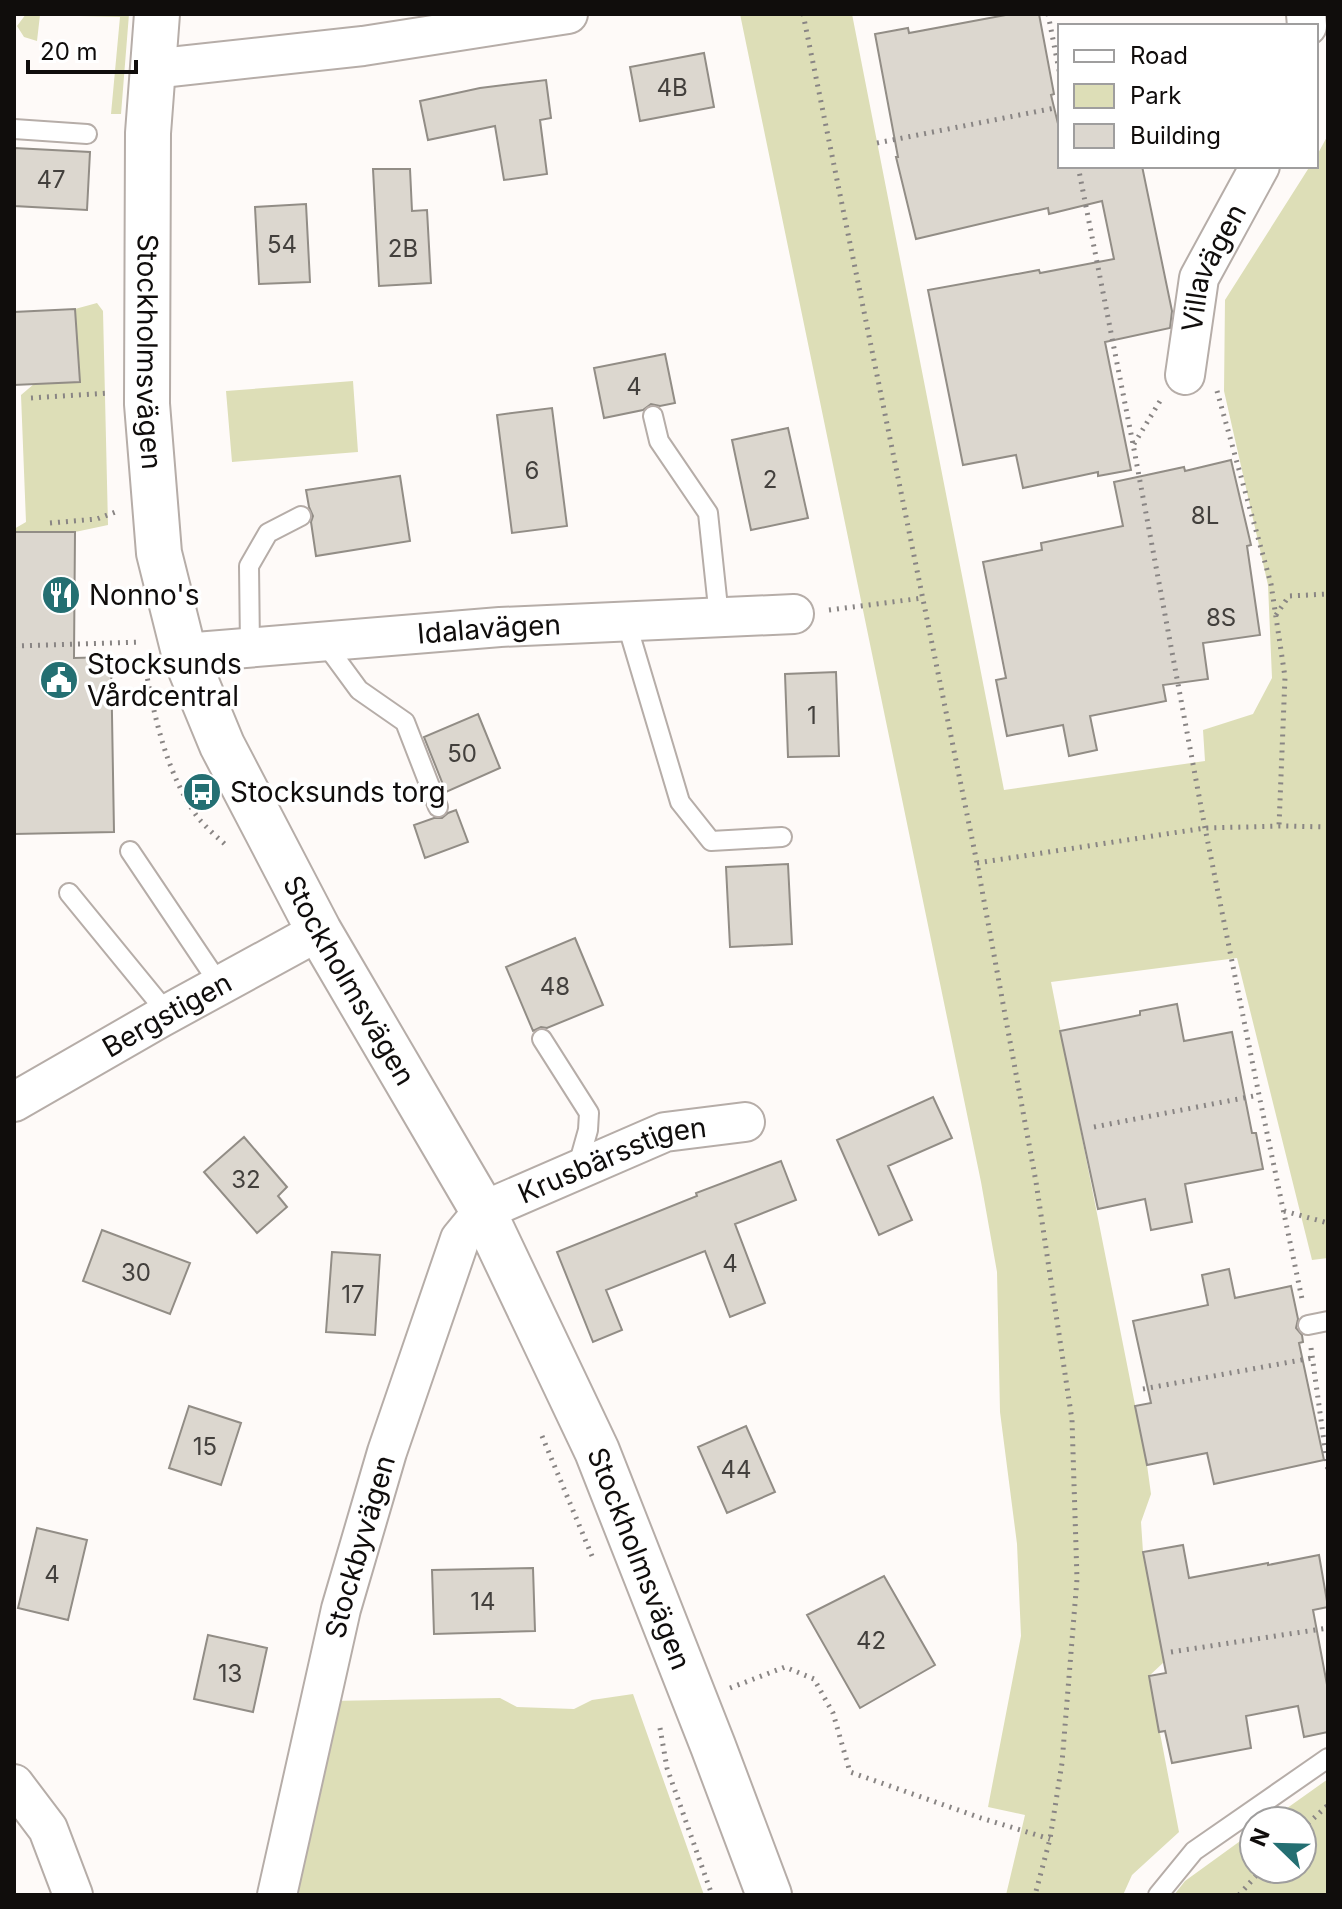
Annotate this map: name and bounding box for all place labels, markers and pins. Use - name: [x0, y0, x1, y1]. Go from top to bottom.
- restaurant icon: Nonno's: [40, 574, 82, 616]
- place label: Nonno's: [89, 578, 200, 612]
- place label: Stocksunds Vårdcentral: [87, 647, 242, 713]
- public building icon: Stocksunds Vårdcentral: [38, 659, 80, 701]
- bus stop icon: Stocksunds torg: [181, 771, 223, 813]
- place label: Stocksunds torg: [230, 775, 446, 809]

